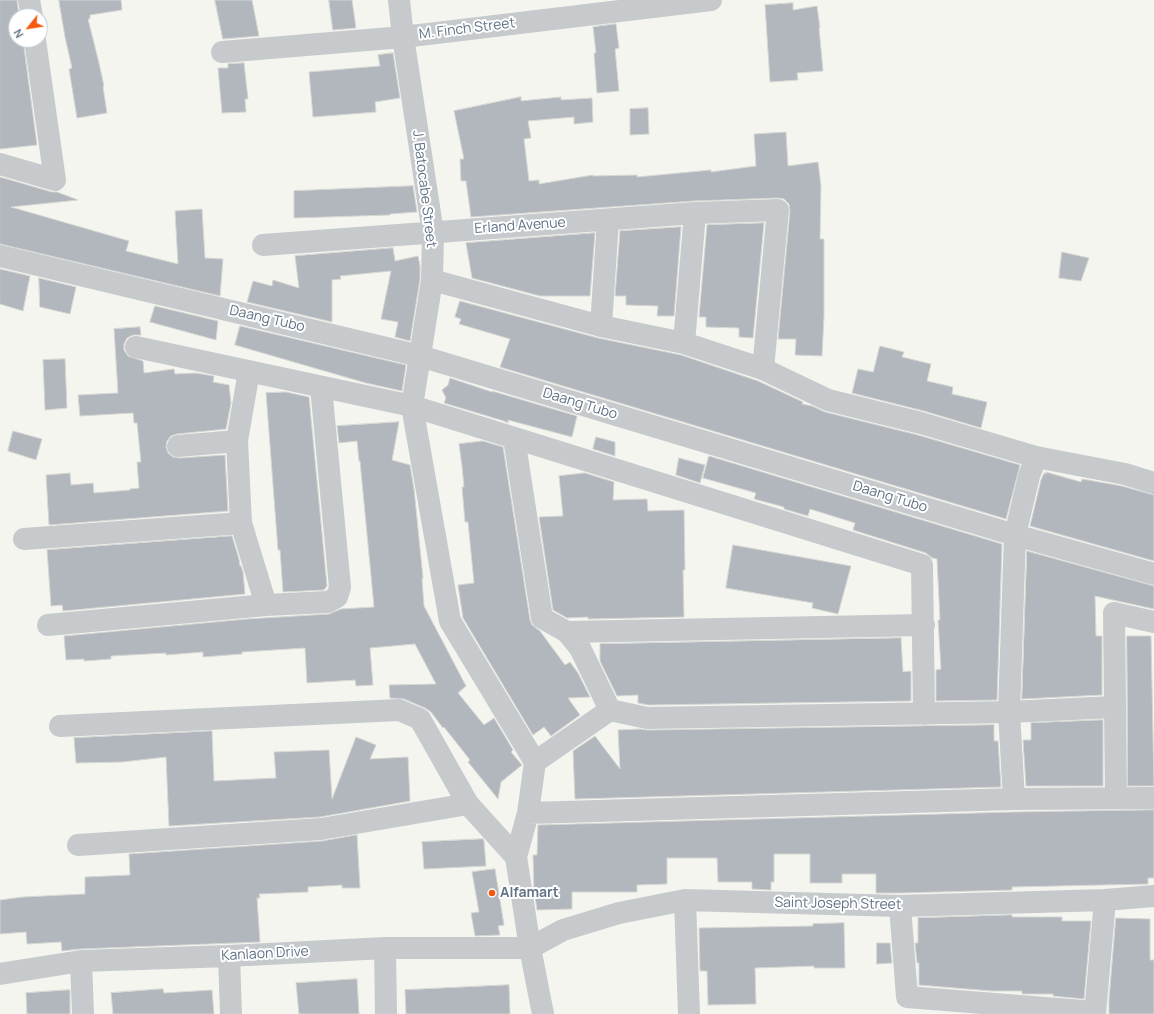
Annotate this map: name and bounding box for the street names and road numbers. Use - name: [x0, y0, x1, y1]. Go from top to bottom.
- street label: M. Finch Street: [418, 15, 516, 43]
- street label: J. Batocabe Street: [408, 129, 440, 249]
- street label: Erland Avenue: [474, 214, 566, 238]
- street label: Daang Tubo: [228, 302, 306, 336]
- street label: Daang Tubo: [541, 385, 619, 423]
- street label: Daang Tubo: [851, 478, 929, 516]
- street label: Saint Joseph Street: [774, 894, 902, 914]
- street label: Kanlaon Drive: [221, 943, 309, 965]

